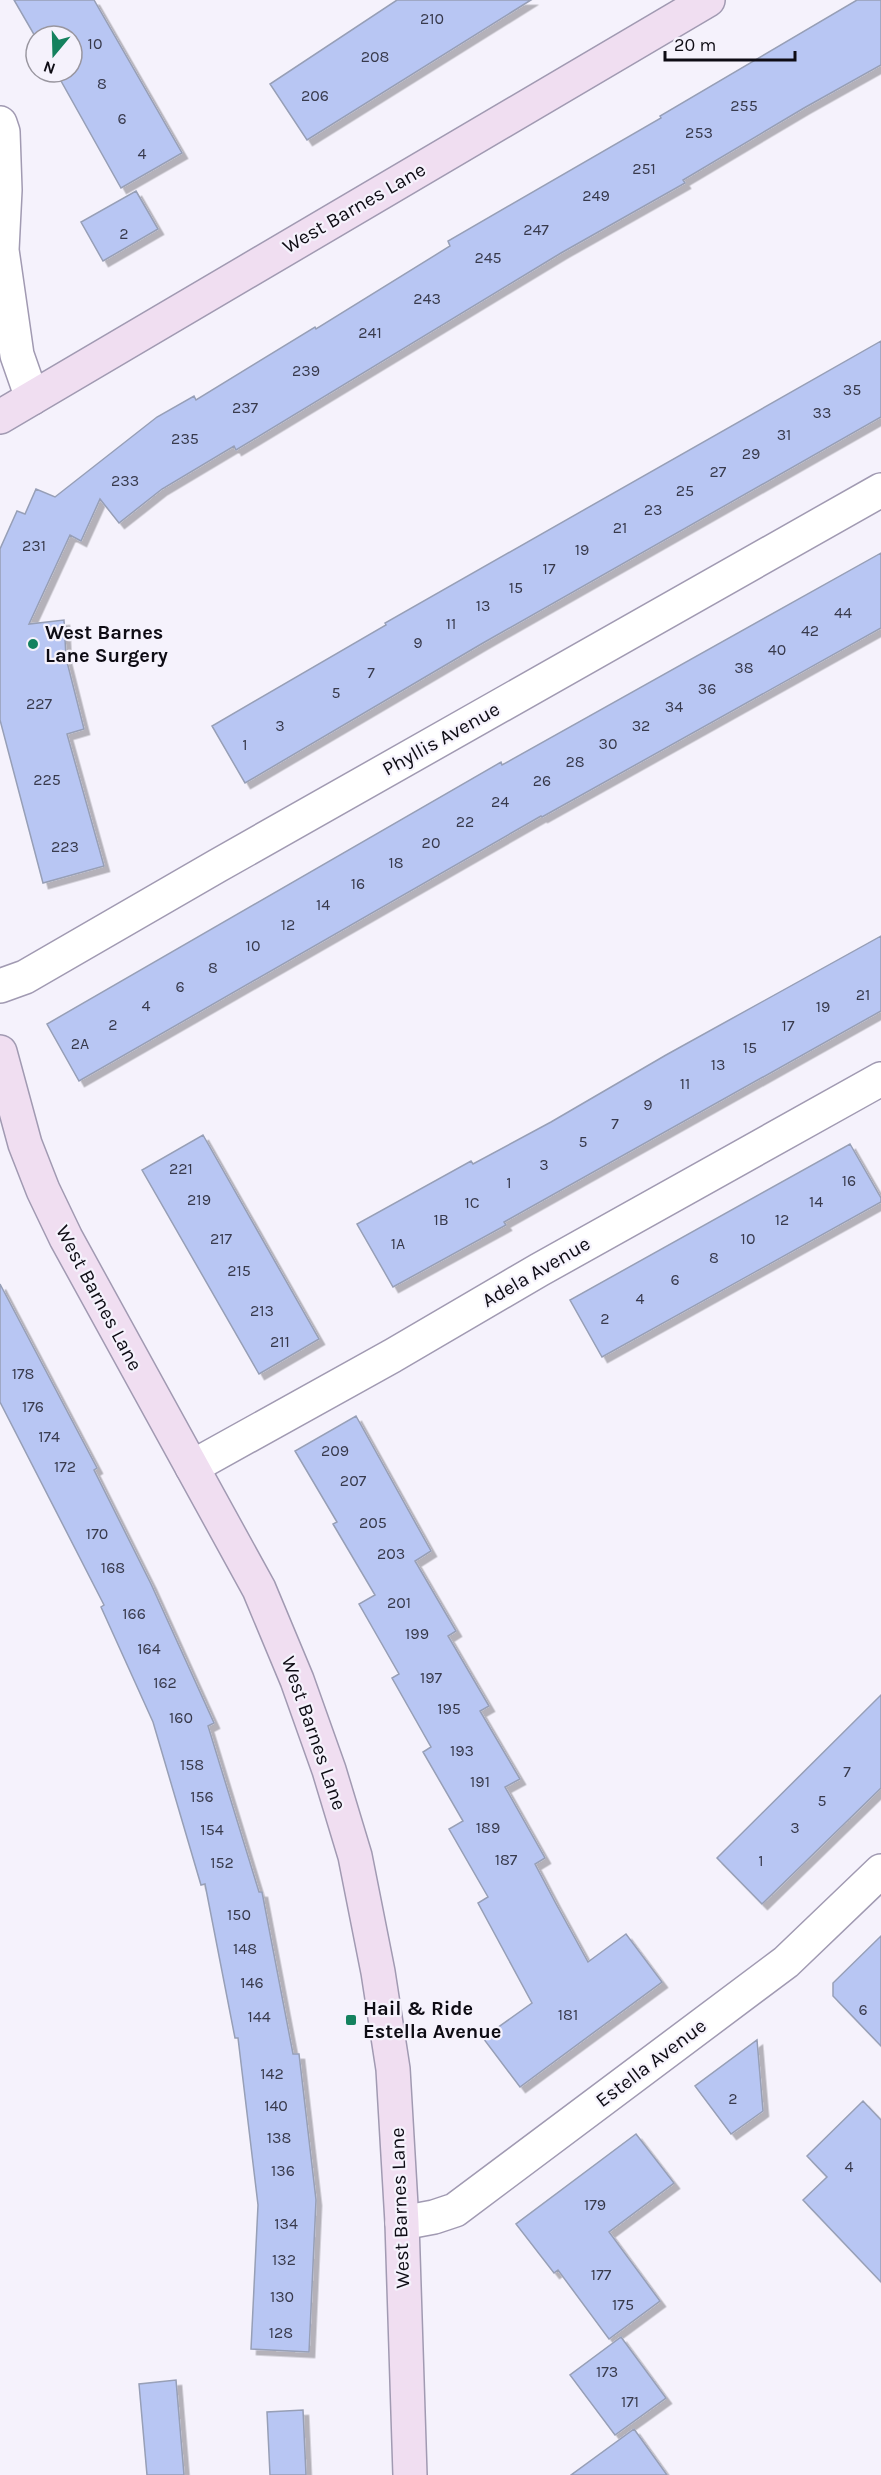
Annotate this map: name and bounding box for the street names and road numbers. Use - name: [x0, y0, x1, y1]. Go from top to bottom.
- street label: West Barnes Lane: [278, 158, 430, 258]
- street label: Phyllis Avenue: [378, 697, 504, 781]
- street label: West Barnes Lane: [51, 1221, 147, 1375]
- street label: Adela Avenue: [478, 1232, 594, 1312]
- street label: West Barnes Lane: [277, 1653, 351, 1813]
- street label: Estella Avenue: [591, 2014, 711, 2112]
- street label: West Barnes Lane: [386, 2127, 414, 2289]

